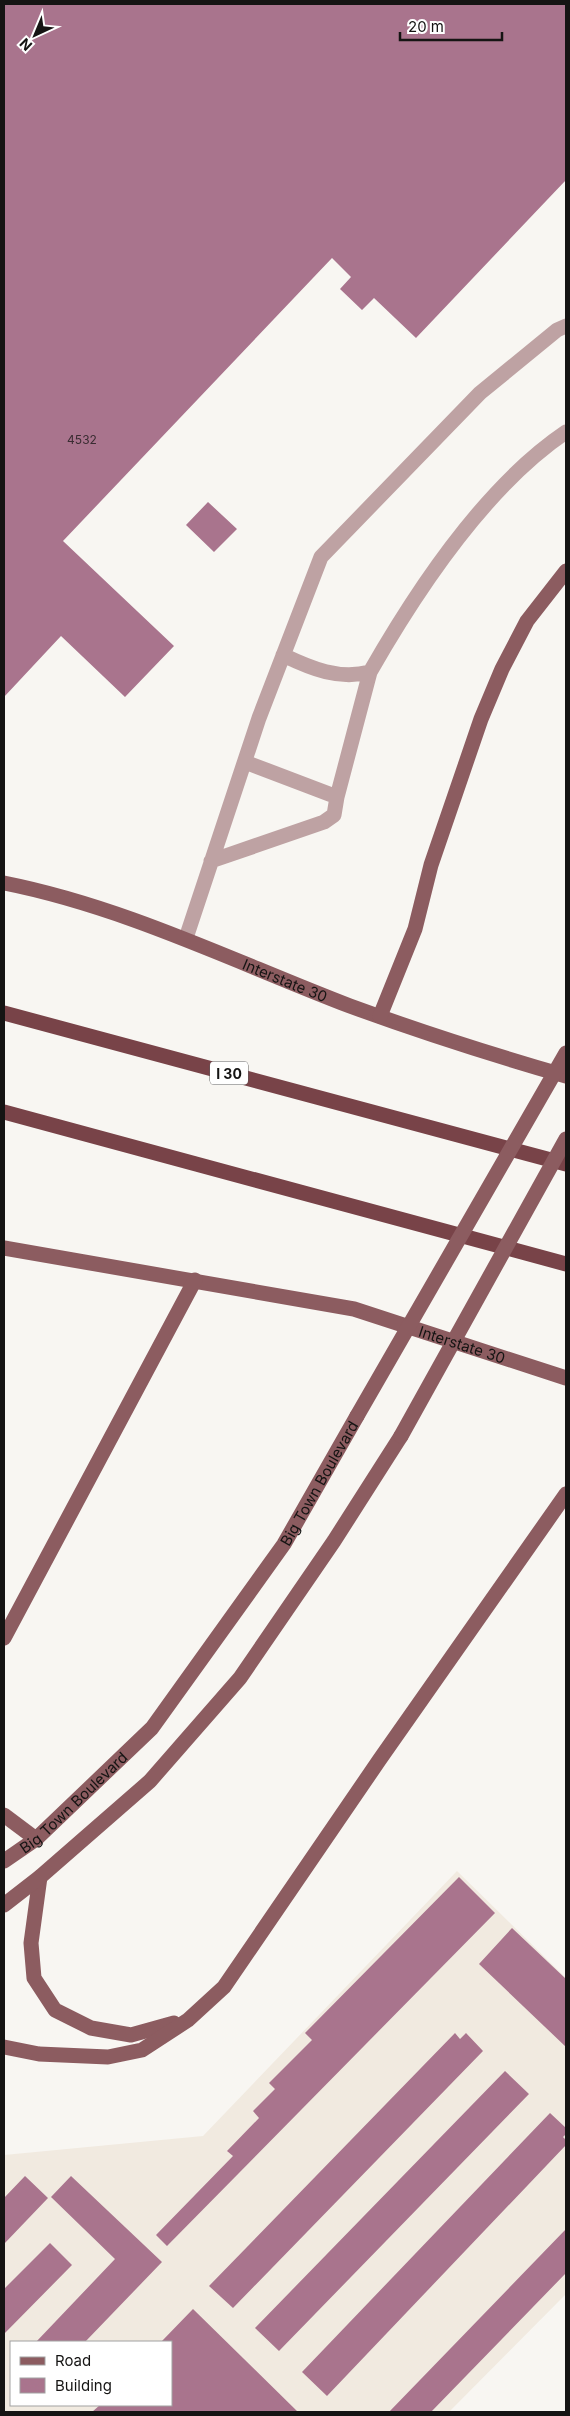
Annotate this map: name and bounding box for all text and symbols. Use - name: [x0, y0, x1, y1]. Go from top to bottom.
- north arrow: [10, 10, 60, 60]
- scale bar: [400, 10, 502, 42]
- text: 20 m: [408, 17, 444, 36]
- text: N: [16, 35, 35, 55]
- house number: 4532: [67, 432, 97, 447]
- street label: Interstate 30: [240, 954, 330, 1006]
- road number: I 30: [210, 1062, 248, 1084]
- street label: Interstate 30: [416, 1321, 508, 1367]
- street label: Big Town Boulevard: [276, 1417, 362, 1549]
- street label: Big Town Boulevard: [16, 1747, 131, 1857]
- legend: [10, 2341, 172, 2406]
- text: Road: [55, 2351, 91, 2370]
- text: Building: [55, 2376, 112, 2395]

